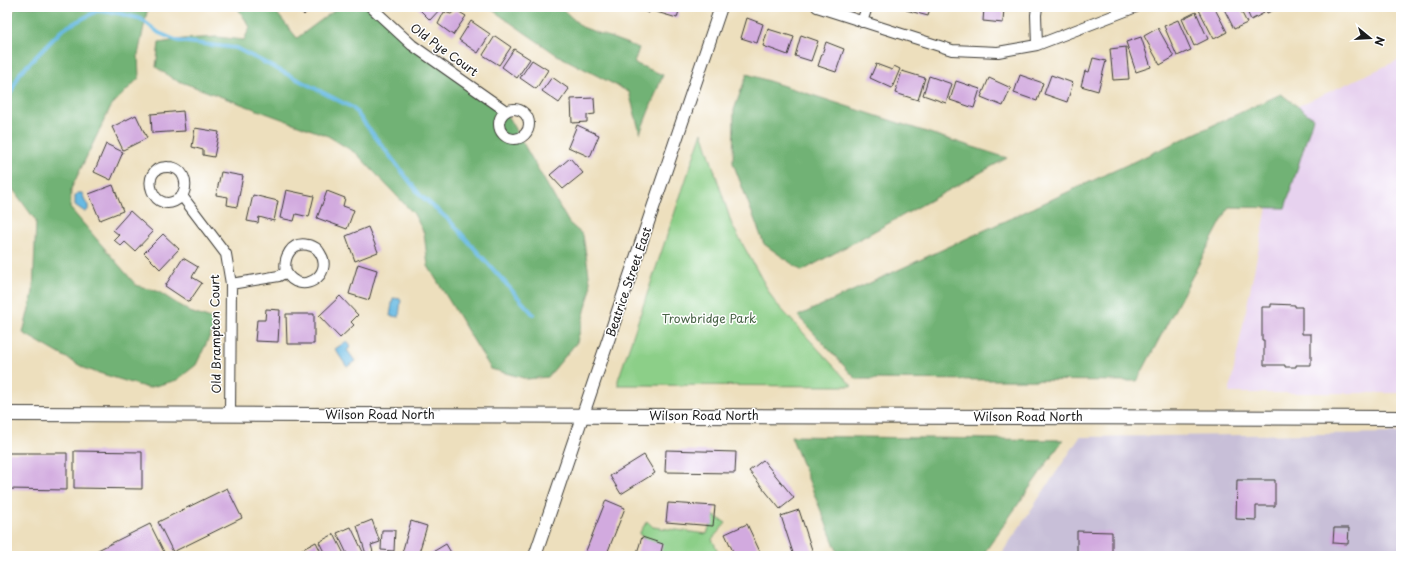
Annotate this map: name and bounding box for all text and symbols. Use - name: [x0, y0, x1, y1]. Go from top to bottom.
- street label: Old Pye Court: [407, 18, 482, 80]
- north arrow: [1350, 18, 1390, 58]
- text: N: [1370, 34, 1389, 48]
- street label: Beatrice Street East: [601, 224, 655, 339]
- street label: Old Brampton Court: [205, 274, 225, 394]
- park label: Trowbridge Park: [662, 309, 756, 327]
- street label: Wilson Road North: [325, 405, 435, 423]
- street label: Wilson Road North: [649, 406, 759, 424]
- street label: Wilson Road North: [973, 407, 1083, 425]

